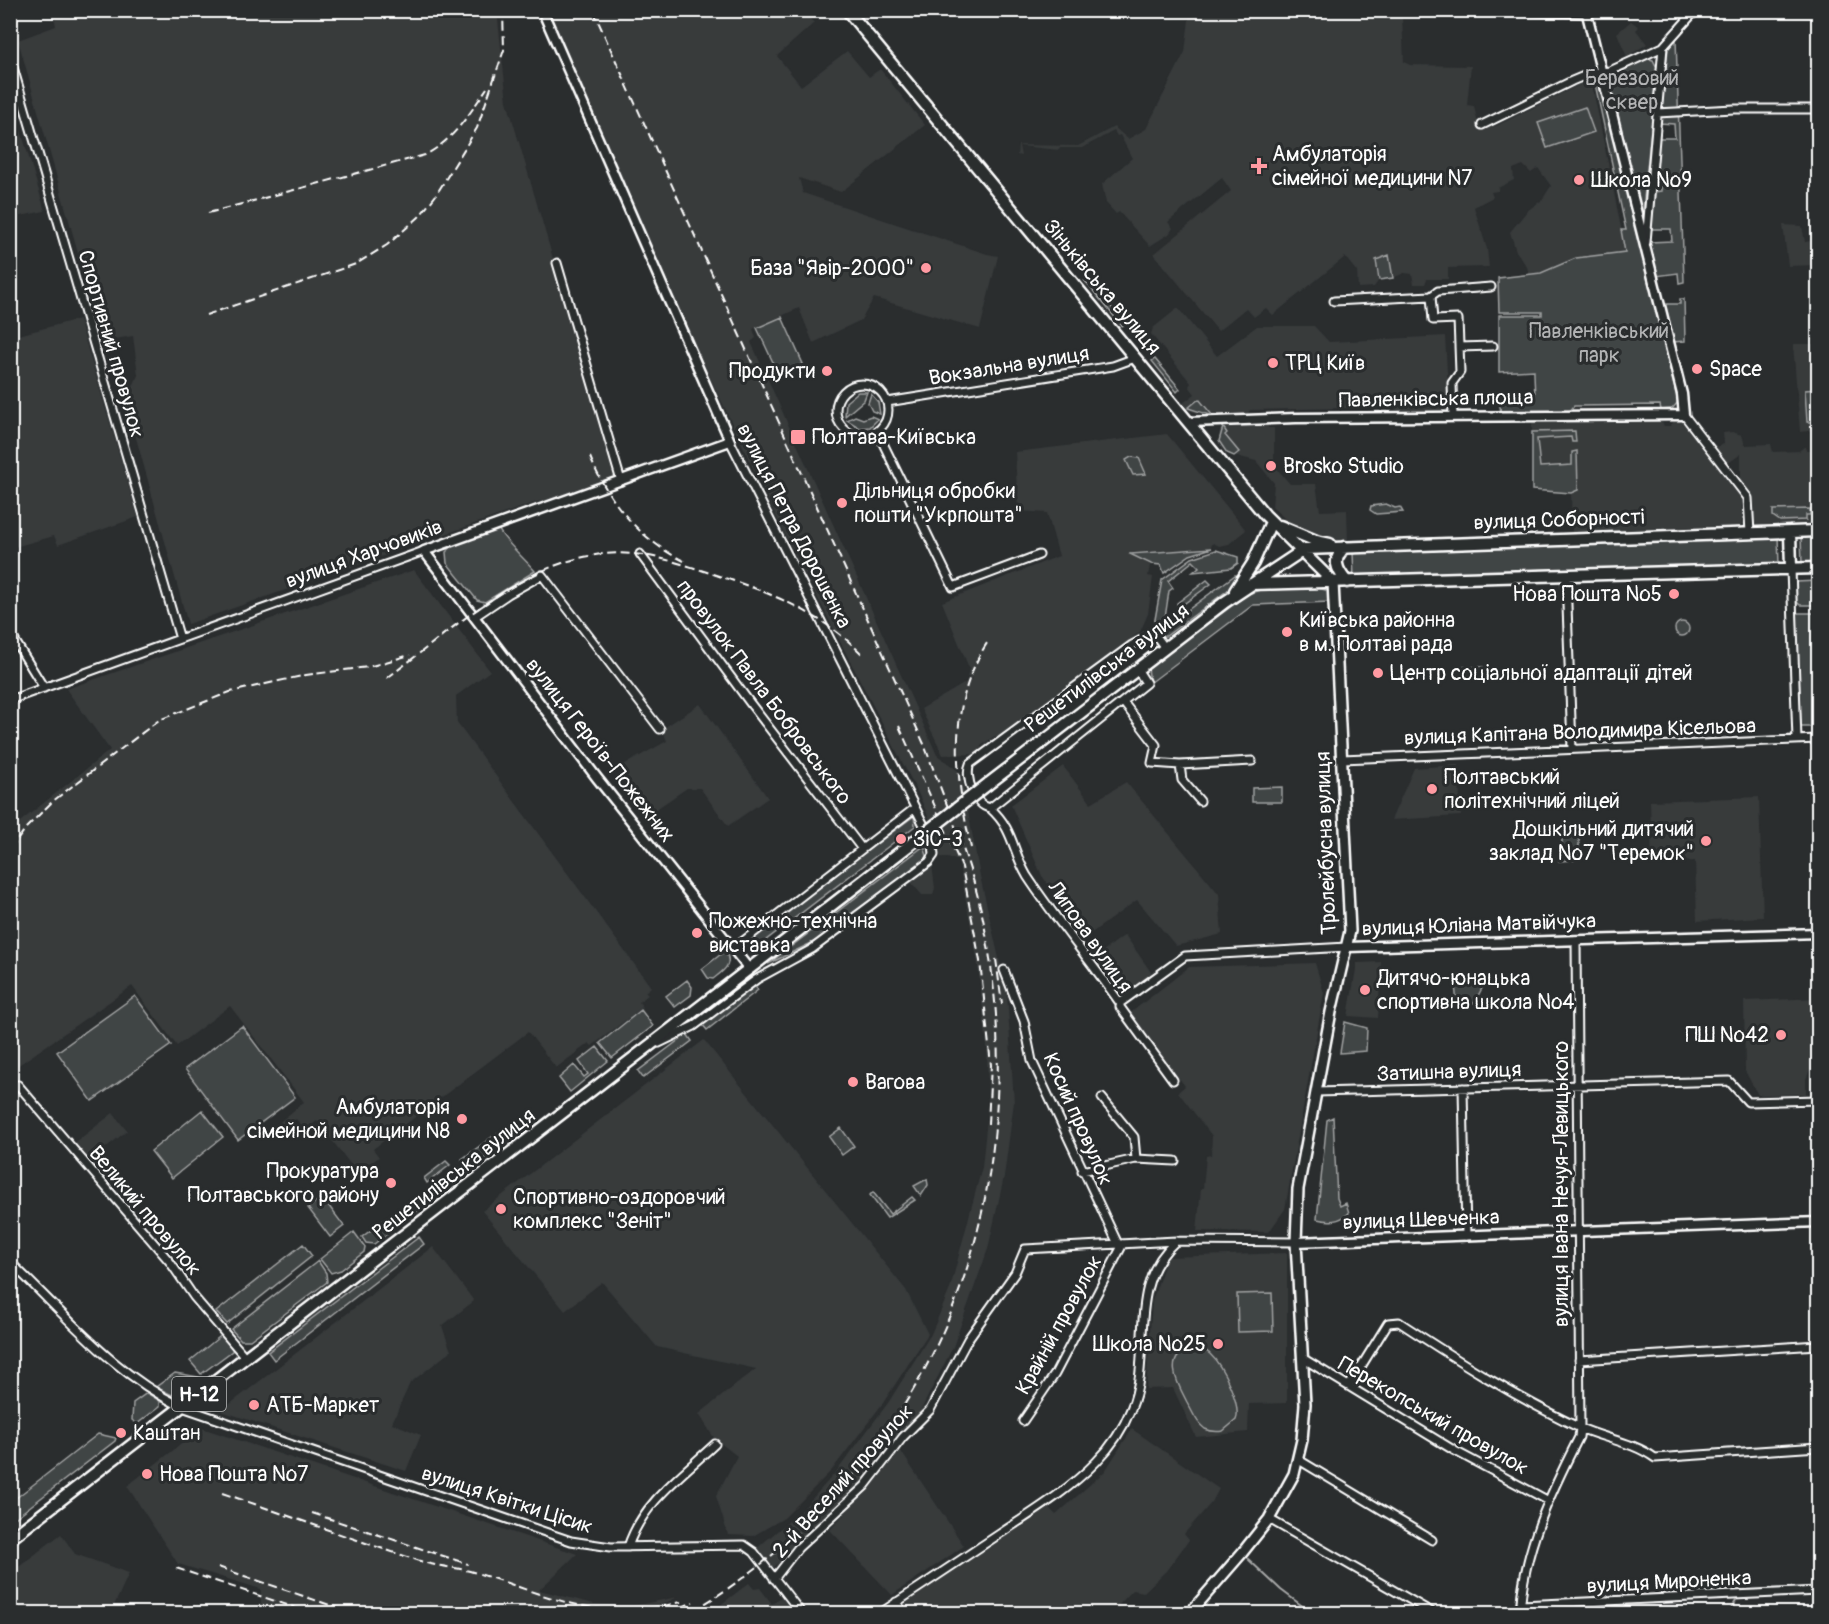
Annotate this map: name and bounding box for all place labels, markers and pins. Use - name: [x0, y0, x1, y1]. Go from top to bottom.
- place label: Амбулаторія сімейної медицини N7: [1272, 141, 1472, 192]
- marker: Амбулаторія сімейної медицини N7: [1250, 157, 1268, 175]
- place label: Школа №9: [1591, 167, 1692, 194]
- marker: Школа №9: [1572, 173, 1586, 187]
- place label: База "Явір-2000": [750, 255, 914, 282]
- marker: База "Явір-2000": [919, 261, 933, 275]
- place label: ТРЦ Київ: [1285, 350, 1365, 377]
- marker: ТРЦ Київ: [1266, 356, 1280, 370]
- place label: Space: [1709, 356, 1763, 383]
- place label: Продукти: [729, 358, 815, 385]
- marker: Space: [1690, 362, 1704, 376]
- marker: Продукти: [820, 364, 834, 378]
- place label: Полтава-Київська: [812, 424, 976, 451]
- marker: Полтава-Київська: [789, 428, 807, 446]
- place label: Brosko Studio: [1283, 453, 1404, 480]
- marker: Brosko Studio: [1264, 459, 1278, 473]
- place label: Дільниця обробки пошти "Укрпошта": [853, 478, 1023, 529]
- marker: Дільниця обробки пошти "Укрпошта": [835, 496, 849, 510]
- place label: Нова Пошта №5: [1512, 581, 1662, 608]
- marker: Нова Пошта №5: [1667, 587, 1681, 601]
- place label: Київська районна в м. Полтаві рада: [1299, 607, 1455, 658]
- marker: Київська районна в м. Полтаві рада: [1280, 625, 1294, 639]
- place label: Центр соціальної адаптації дітей: [1390, 660, 1692, 687]
- marker: Центр соціальної адаптації дітей: [1371, 666, 1385, 680]
- place label: Полтавський політехнічний ліцей: [1444, 764, 1620, 815]
- marker: Полтавський політехнічний ліцей: [1425, 782, 1439, 796]
- place label: Дошкільний дитячий заклад №7 "Теремок": [1489, 816, 1694, 867]
- place label: ЗіС-3: [913, 826, 963, 853]
- marker: ЗіС-3: [894, 832, 908, 846]
- marker: Дошкільний дитячий заклад №7 "Теремок": [1699, 834, 1713, 848]
- place label: Пожежно-технічна виставка: [709, 908, 877, 959]
- marker: Пожежно-технічна виставка: [690, 926, 704, 940]
- place label: Дитячо-юнацька спортивна школа №4: [1376, 965, 1575, 1016]
- marker: Дитячо-юнацька спортивна школа №4: [1358, 983, 1372, 997]
- place label: ПШ №42: [1685, 1022, 1769, 1049]
- marker: ПШ №42: [1774, 1028, 1788, 1042]
- place label: Вагова: [865, 1069, 925, 1096]
- marker: Вагова: [846, 1075, 860, 1089]
- place label: Амбулаторія сімейной медицини N8: [247, 1094, 450, 1145]
- marker: Амбулаторія сімейной медицини N8: [455, 1112, 469, 1126]
- place label: Прокуратура Полтавського району: [188, 1158, 379, 1209]
- marker: Прокуратура Полтавського району: [384, 1176, 398, 1190]
- place label: Спортивно-оздоровчий комплекс "Зеніт": [513, 1184, 726, 1235]
- marker: Спортивно-оздоровчий комплекс "Зеніт": [494, 1202, 508, 1216]
- place label: Школа №25: [1093, 1331, 1206, 1358]
- marker: Школа №25: [1211, 1337, 1225, 1351]
- place label: АТБ-Маркет: [266, 1392, 380, 1419]
- marker: АТБ-Маркет: [247, 1398, 261, 1412]
- place label: Каштан: [133, 1420, 200, 1447]
- marker: Каштан: [114, 1426, 128, 1440]
- place label: Нова Пошта №7: [159, 1461, 308, 1488]
- marker: Нова Пошта №7: [140, 1467, 154, 1481]

